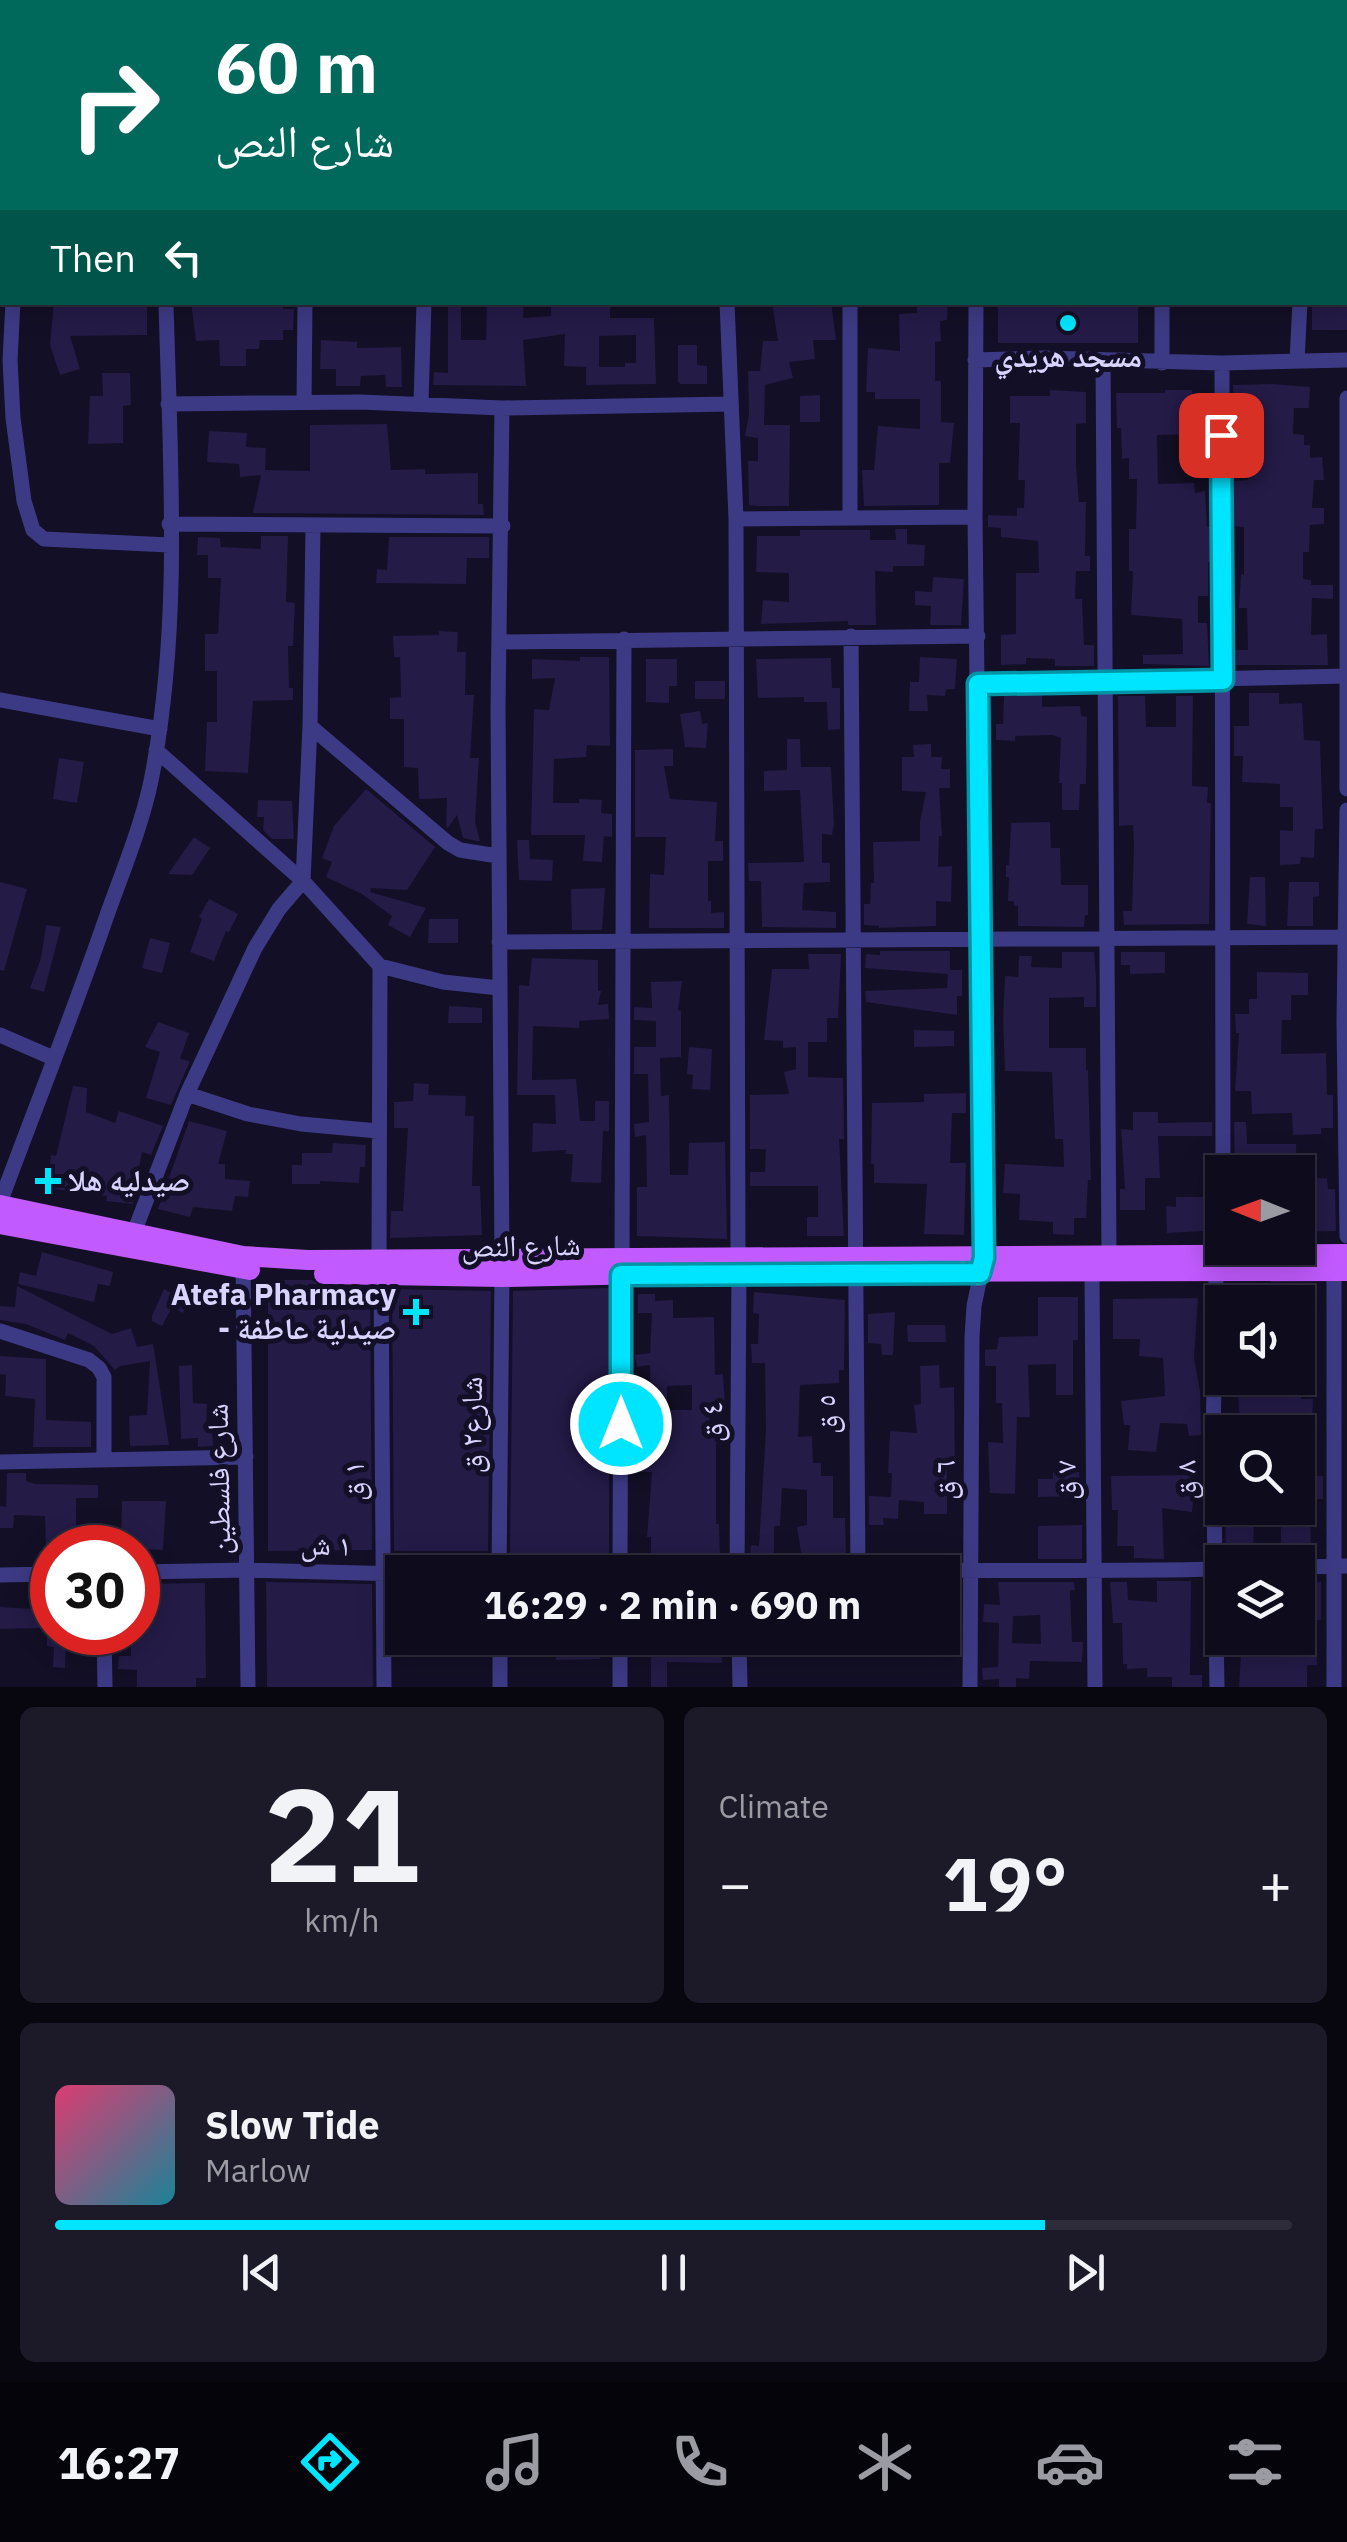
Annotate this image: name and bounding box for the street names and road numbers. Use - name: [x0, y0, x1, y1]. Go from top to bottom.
- street label: شارع النص: [461, 1224, 581, 1266]
- street label: شارع٢ ق: [451, 1376, 491, 1474]
- street label: ٥ ق: [806, 1394, 845, 1434]
- street label: ٤ ق: [691, 1402, 730, 1442]
- street label: شارع فلسطين: [197, 1403, 239, 1555]
- street label: ٦ ق: [924, 1460, 963, 1500]
- street label: ٧ ق: [1045, 1460, 1084, 1500]
- street label: ٨ ق: [1165, 1460, 1204, 1500]
- street label: ١ ق: [333, 1461, 372, 1501]
- street label: ١ ش: [300, 1523, 352, 1564]

